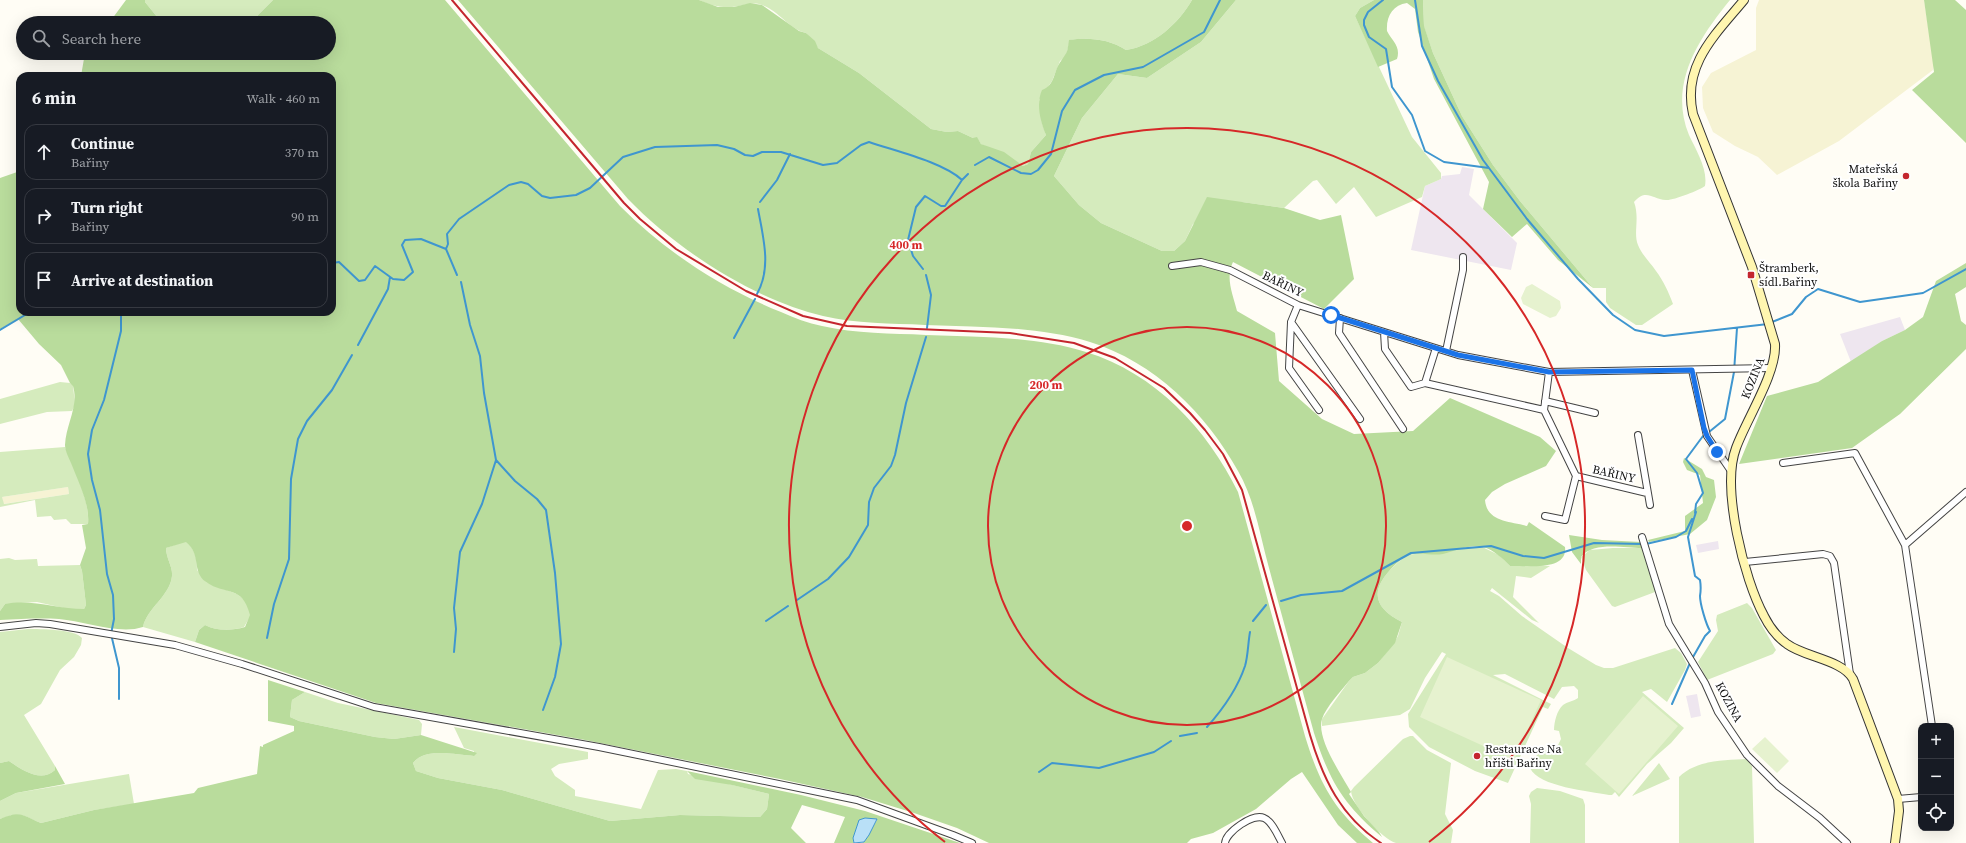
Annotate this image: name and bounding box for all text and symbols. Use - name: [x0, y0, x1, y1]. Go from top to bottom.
- search box: [16, 16, 336, 60]
- icon: search: [30, 27, 52, 49]
- text: Search here: [62, 28, 141, 49]
- text: 6 min: [32, 86, 76, 110]
- text: Walk · 460 m: [247, 90, 320, 107]
- text: Continue: [71, 133, 134, 154]
- icon: ahead: [33, 141, 55, 163]
- text: 370 m: [285, 144, 319, 161]
- text: Bařiny: [71, 154, 109, 171]
- place label: Mateřská škola Bařiny: [1832, 161, 1899, 191]
- marker: Mateřská škola Bařiny: [1901, 171, 1911, 181]
- text: Turn right: [71, 197, 143, 218]
- icon: right: [33, 205, 55, 227]
- text: 90 m: [291, 208, 319, 225]
- text: Bařiny: [71, 218, 109, 235]
- text: 400 m: [890, 237, 923, 253]
- place label: Štramberk, sídl.Bařiny: [1759, 260, 1819, 290]
- street label: BAŘINY: [1260, 267, 1307, 301]
- icon: arrive: [33, 269, 55, 291]
- text: Arrive at destination: [71, 270, 213, 291]
- marker: Štramberk, sídl.Bařiny: [1746, 270, 1756, 280]
- route start: [1322, 306, 1340, 324]
- street label: KOZINA: [1737, 355, 1769, 401]
- text: 200 m: [1030, 377, 1063, 393]
- route end: [1708, 443, 1726, 461]
- street label: BAŘINY: [1591, 461, 1637, 487]
- centre of rings: [1180, 519, 1194, 533]
- street label: KOZINA: [1712, 679, 1746, 725]
- map controls: [1918, 723, 1954, 831]
- button: +: [1918, 723, 1954, 759]
- place label: Restaurace Na hřišti Bařiny: [1485, 741, 1563, 771]
- marker: Restaurace Na hřišti Bařiny: [1472, 751, 1482, 761]
- button: −: [1918, 759, 1954, 795]
- button: locate: [1918, 795, 1954, 831]

